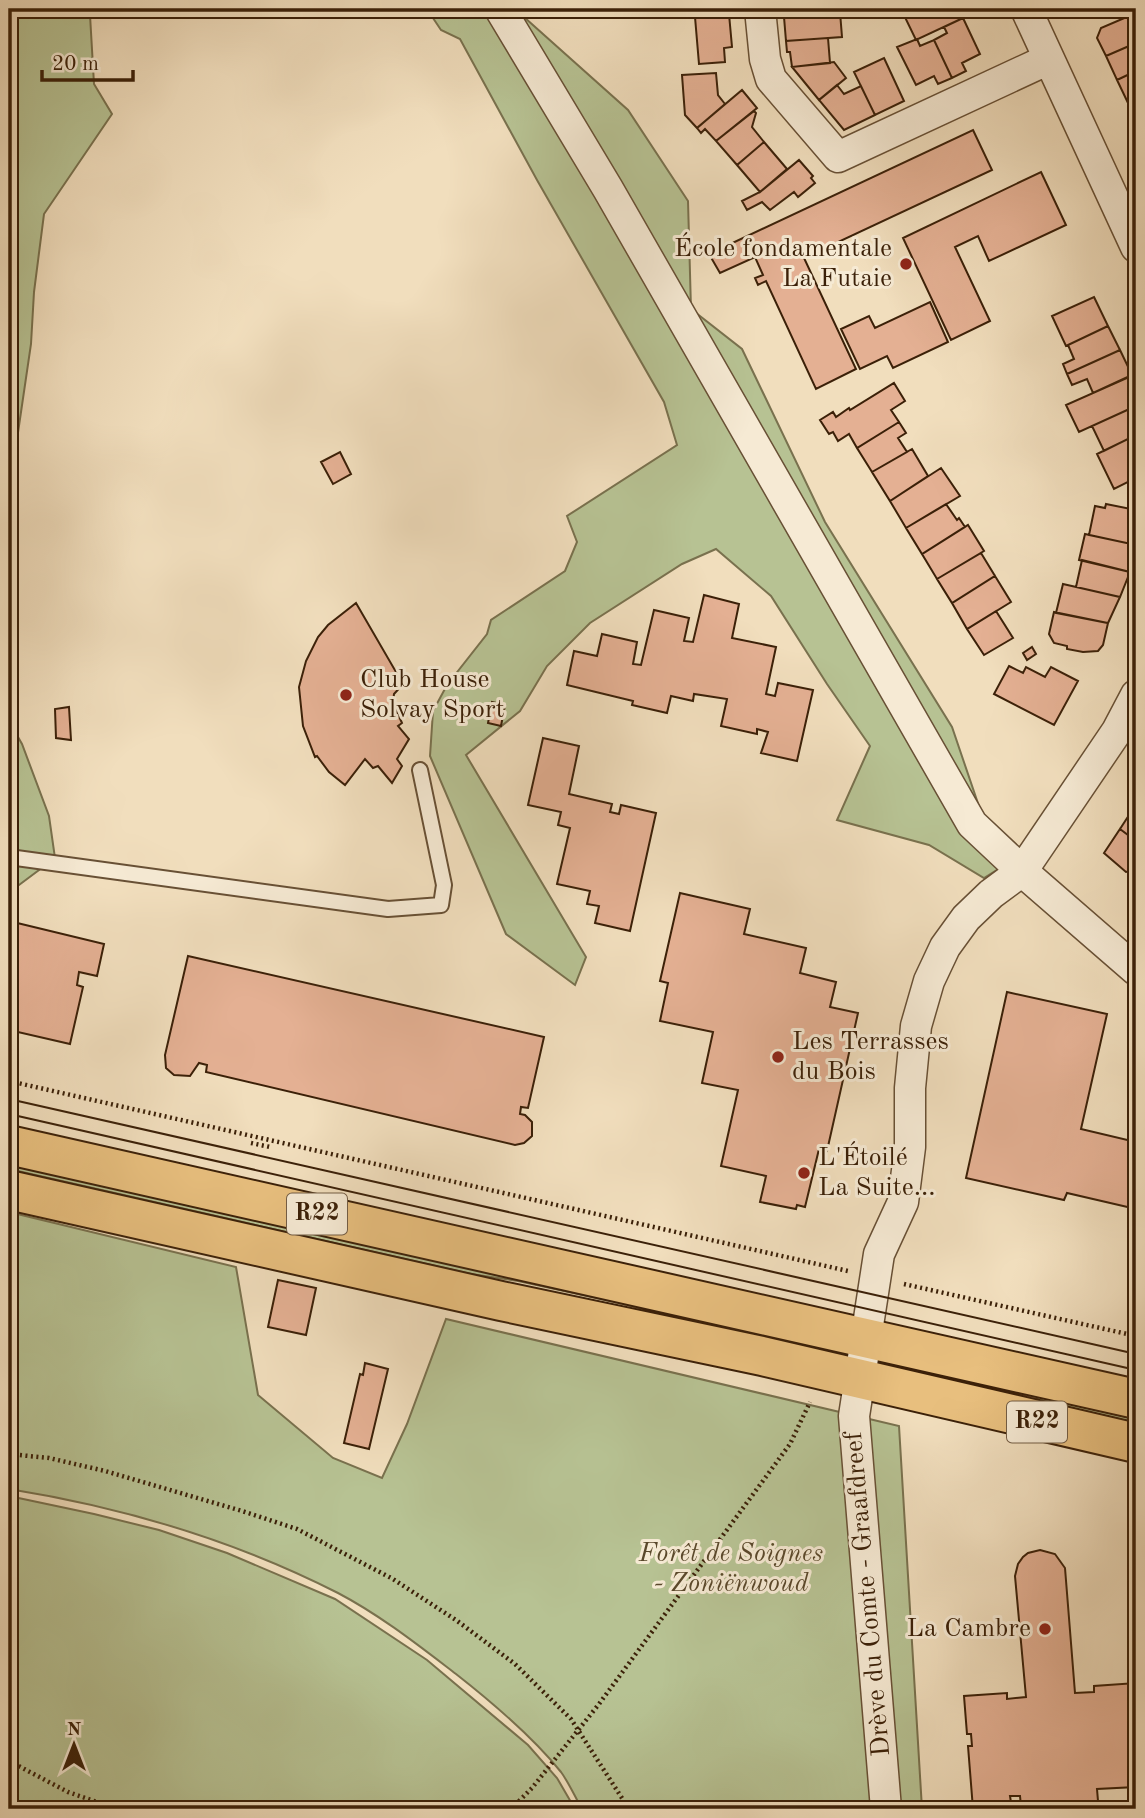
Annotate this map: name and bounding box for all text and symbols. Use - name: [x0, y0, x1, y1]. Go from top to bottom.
- scale bar: [42, 38, 133, 82]
- text: 20 m: [52, 54, 99, 75]
- place label: École fondamentale La Futaie: [674, 232, 892, 292]
- marker: École fondamentale La Futaie: [898, 256, 914, 272]
- place label: Club House Solvay Sport: [360, 667, 505, 723]
- marker: Club House Solvay Sport: [338, 687, 354, 703]
- place label: Les Terrasses du Bois: [792, 1029, 949, 1085]
- marker: Les Terrasses du Bois: [770, 1049, 786, 1065]
- place label: L'Étoilé La Suite...: [818, 1141, 935, 1201]
- marker: L'Étoilé La Suite...: [796, 1165, 812, 1181]
- road number: R22: [287, 1194, 347, 1234]
- road number: R22: [1007, 1402, 1067, 1442]
- street label: Drève du Comte - Graafdreef: [841, 1429, 895, 1758]
- park label: Forêt de Soignes - Zoniënwoud: [638, 1541, 823, 1597]
- place label: La Cambre: [907, 1616, 1031, 1642]
- marker: La Cambre: [1037, 1621, 1053, 1637]
- north arrow: [38, 1710, 108, 1780]
- text: N: [67, 1721, 82, 1740]

